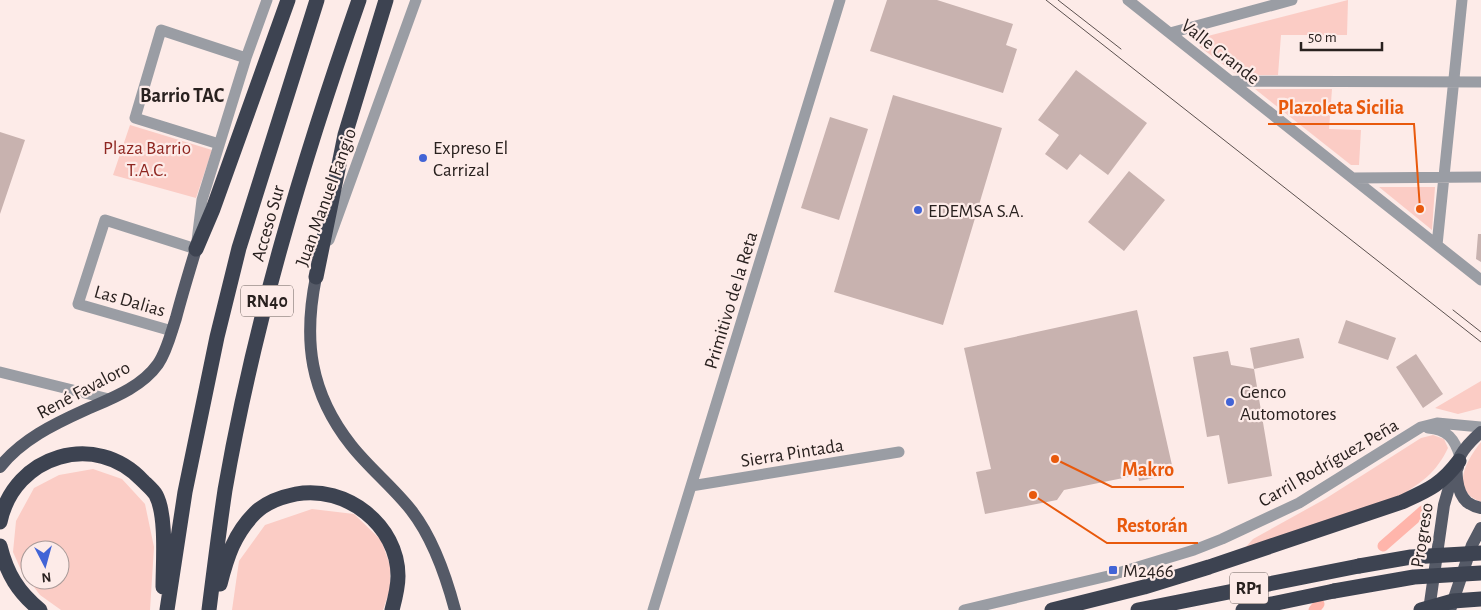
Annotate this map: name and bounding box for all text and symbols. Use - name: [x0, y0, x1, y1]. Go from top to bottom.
- street label: Valle Grande: [1177, 16, 1263, 89]
- scale bar: [1301, 20, 1382, 52]
- text: 50 m: [1308, 30, 1337, 45]
- district label: Barrio TAC: [140, 86, 225, 106]
- callout: Plazoleta Sicilia: [1268, 89, 1414, 124]
- text: Plazoleta Sicilia: [1278, 98, 1405, 118]
- street label: Juan Manuel Fangio: [293, 126, 360, 269]
- park label: Plaza Barrio T.A.C.: [103, 139, 191, 180]
- place label: Expreso El Carrizal: [433, 139, 508, 180]
- marker: Expreso El Carrizal: [417, 152, 429, 164]
- street label: Acceso Sur: [249, 183, 288, 264]
- place label: EDEMSA S.A.: [928, 202, 1024, 221]
- marker: EDEMSA S.A.: [912, 204, 924, 216]
- street label: Primitivo de la Reta: [701, 229, 761, 372]
- street label: Las Dalias: [92, 282, 167, 321]
- road number: RN40: [241, 286, 293, 316]
- street label: René Favaloro: [34, 358, 133, 423]
- place label: Genco Automotores: [1240, 383, 1337, 424]
- marker: Genco Automotores: [1224, 396, 1236, 408]
- street label: Carril Rodríguez Peña: [1256, 415, 1402, 511]
- street label: Sierra Pintada: [739, 436, 845, 471]
- callout: Makro: [1112, 452, 1184, 487]
- text: Makro: [1122, 460, 1174, 480]
- street label: Progreso: [1408, 501, 1437, 569]
- callout: Restorán: [1107, 508, 1198, 543]
- text: Restorán: [1116, 516, 1188, 536]
- north arrow: [20, 540, 70, 590]
- place label: M2466: [1123, 562, 1174, 581]
- marker: M2466: [1107, 564, 1119, 576]
- text: N: [41, 569, 52, 584]
- road number: RP1: [1230, 572, 1268, 604]

